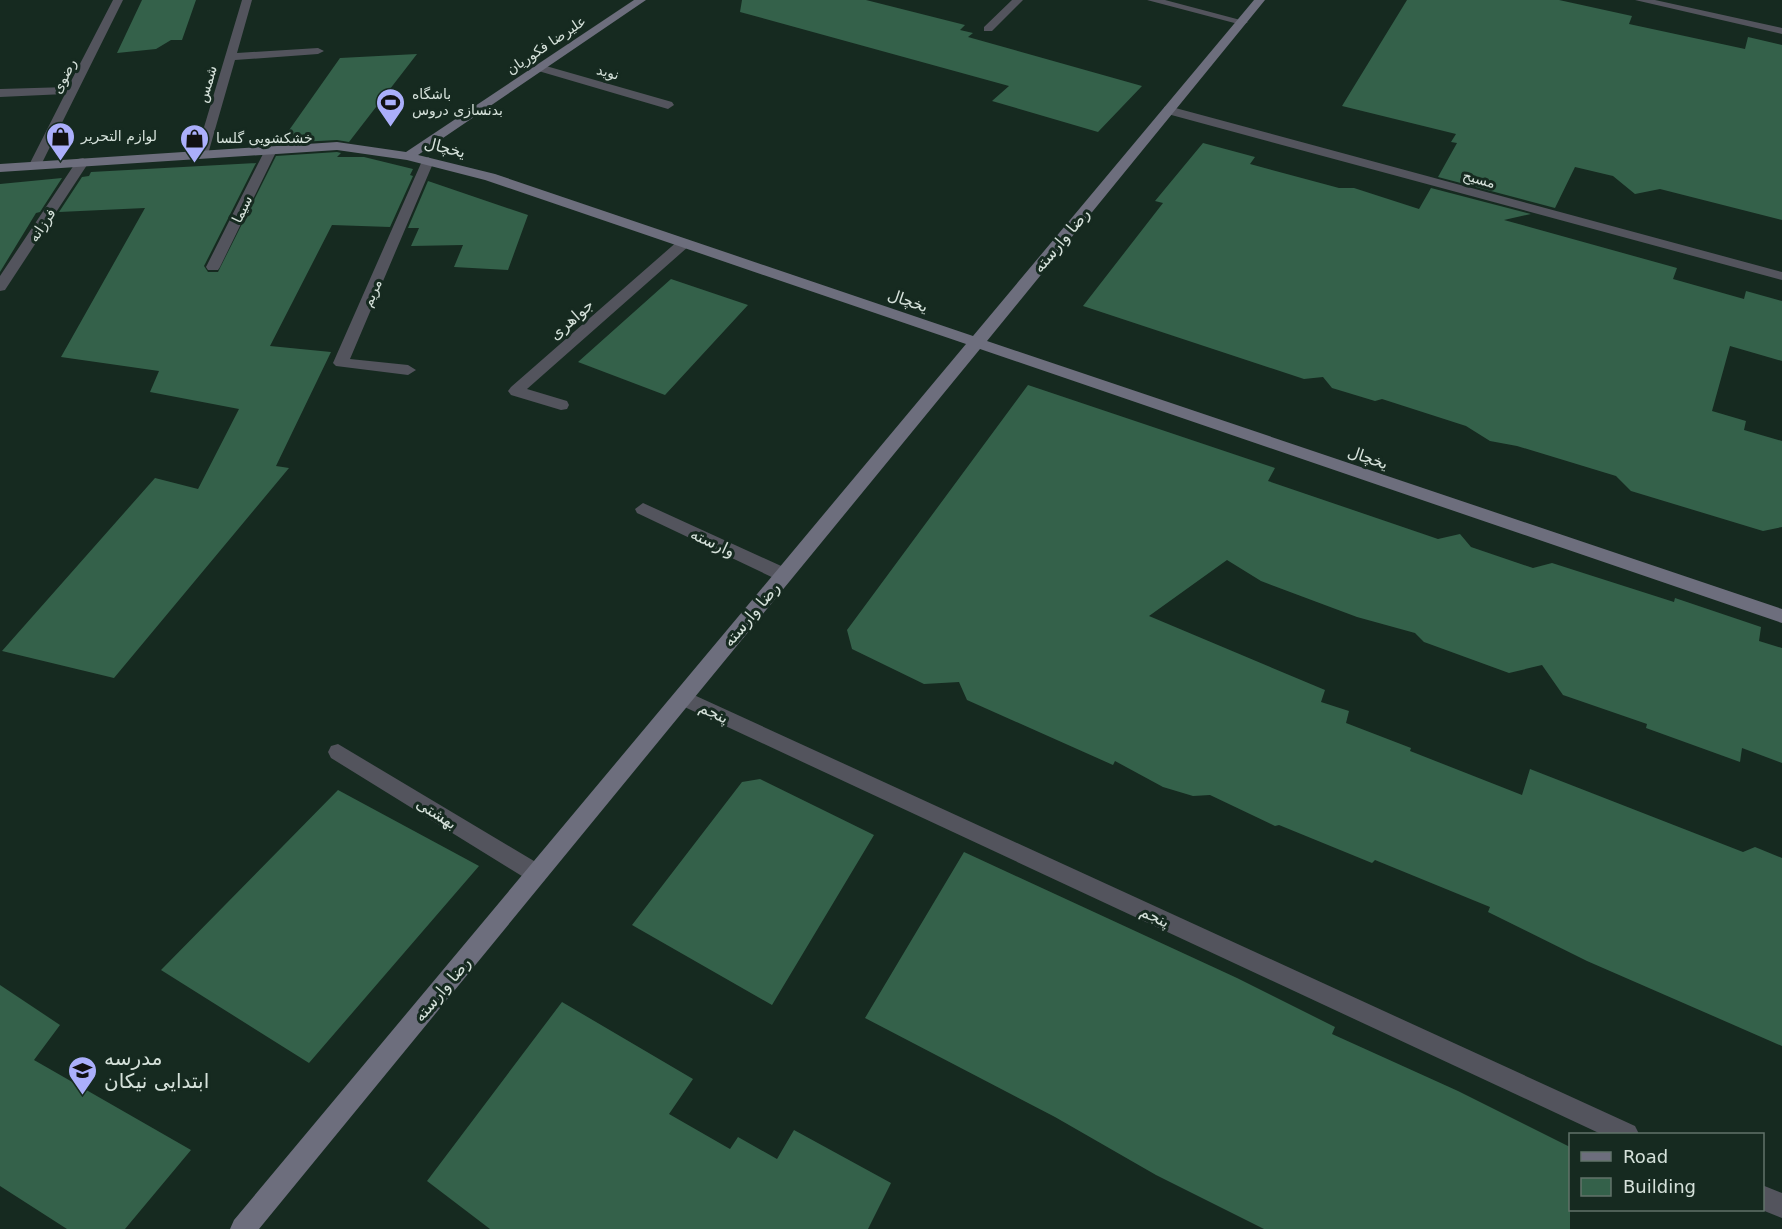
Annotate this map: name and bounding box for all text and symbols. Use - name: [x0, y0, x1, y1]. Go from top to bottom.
- street label: علیرضا فکوریان: [503, 13, 589, 78]
- street label: رضوی: [49, 56, 80, 96]
- street label: نوید: [595, 61, 621, 84]
- street label: شمس: [194, 64, 221, 105]
- sports icon: باشگاه بدنسازی دروس: [375, 86, 407, 128]
- place label: باشگاه بدنسازی دروس: [412, 86, 503, 119]
- shop icon: لوازم التحریر: [44, 120, 76, 162]
- shop icon: خشکشویی گلسا: [179, 122, 211, 164]
- place label: لوازم التحریر: [80, 128, 157, 145]
- place label: خشکشویی گلسا: [216, 130, 313, 147]
- street label: یخچال: [422, 133, 467, 162]
- street label: مسیح: [1461, 167, 1497, 192]
- street label: سیما: [229, 193, 255, 225]
- street label: رضا وارسته: [1029, 204, 1094, 277]
- street label: فرزانه: [25, 205, 60, 245]
- street label: مریم: [359, 277, 386, 310]
- street label: یخچال: [885, 285, 931, 316]
- street label: جواهری: [545, 295, 598, 344]
- street label: یخچال: [1345, 442, 1391, 473]
- street label: وارسته: [687, 524, 738, 562]
- street label: رضا وارسته: [719, 578, 784, 651]
- street label: پنجم: [696, 697, 732, 728]
- street label: بهشتی: [412, 794, 461, 834]
- street label: پنجم: [1137, 901, 1173, 932]
- street label: رضا وارسته: [410, 953, 475, 1026]
- place label: مدرسه ابتدایی نیکان: [104, 1046, 209, 1093]
- school or university icon: مدرسه ابتدایی نیکان: [67, 1054, 99, 1096]
- legend: [1569, 1133, 1764, 1211]
- text: Road: [1623, 1146, 1668, 1167]
- text: Building: [1623, 1176, 1696, 1197]

